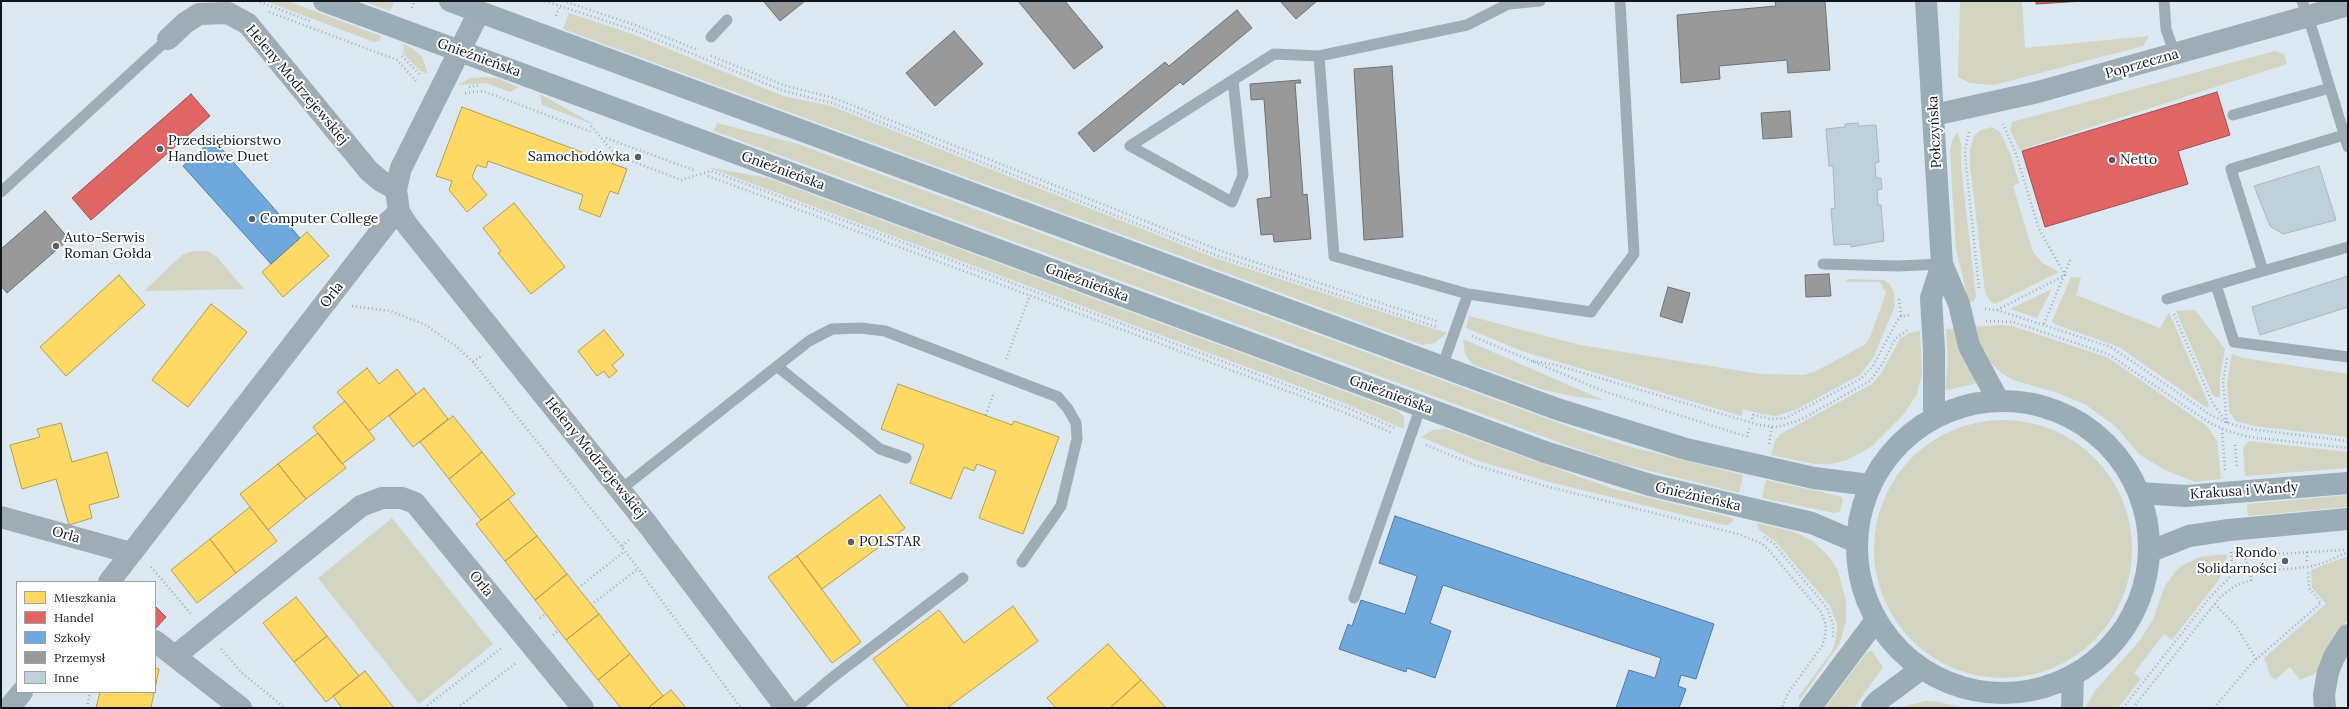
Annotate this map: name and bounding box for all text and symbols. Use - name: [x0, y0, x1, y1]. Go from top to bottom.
- street label: Heleny Modrzejewskiej: [242, 22, 352, 148]
- street label: Gnieźnieńska: [435, 35, 523, 81]
- street label: Poprzeczna: [2103, 45, 2181, 83]
- street label: Połczyńska: [1925, 95, 1945, 169]
- place label: Przedsiębiorstwo Handlowe Duet: [168, 133, 281, 166]
- marker: Przedsiębiorstwo Handlowe Duet: [155, 144, 165, 154]
- street label: Gnieźnieńska: [739, 148, 827, 194]
- place label: Samochodówka: [528, 149, 630, 165]
- marker: Samochodówka: [633, 152, 643, 162]
- place label: Netto: [2120, 152, 2157, 168]
- marker: Netto: [2107, 155, 2117, 165]
- place label: Computer College: [260, 211, 378, 227]
- marker: Computer College: [247, 214, 257, 224]
- place label: Auto-Serwis Roman Gołda: [64, 230, 151, 262]
- marker: Auto-Serwis Roman Gołda: [51, 241, 61, 251]
- street label: Gnieźnieńska: [1043, 260, 1131, 306]
- street label: Orla: [317, 279, 347, 311]
- street label: Gnieźnieńska: [1347, 372, 1435, 418]
- street label: Heleny Modrzejewskiej: [541, 394, 649, 522]
- street label: Gnieźnieńska: [1653, 479, 1743, 515]
- street label: Krakusa i Wandy: [2189, 479, 2299, 503]
- street label: Orla: [50, 523, 82, 547]
- place label: POLSTAR: [859, 534, 921, 550]
- marker: POLSTAR: [846, 537, 856, 547]
- place label: Rondo Solidarności: [2197, 545, 2277, 578]
- marker: Rondo Solidarności: [2280, 556, 2290, 566]
- street label: Orla: [466, 568, 496, 600]
- legend: [16, 581, 156, 693]
- text: Mieszkania: [54, 590, 116, 605]
- text: Handel: [54, 610, 94, 625]
- text: Szkoły: [54, 630, 90, 645]
- text: Przemysł: [54, 650, 105, 665]
- text: Inne: [54, 670, 79, 685]

